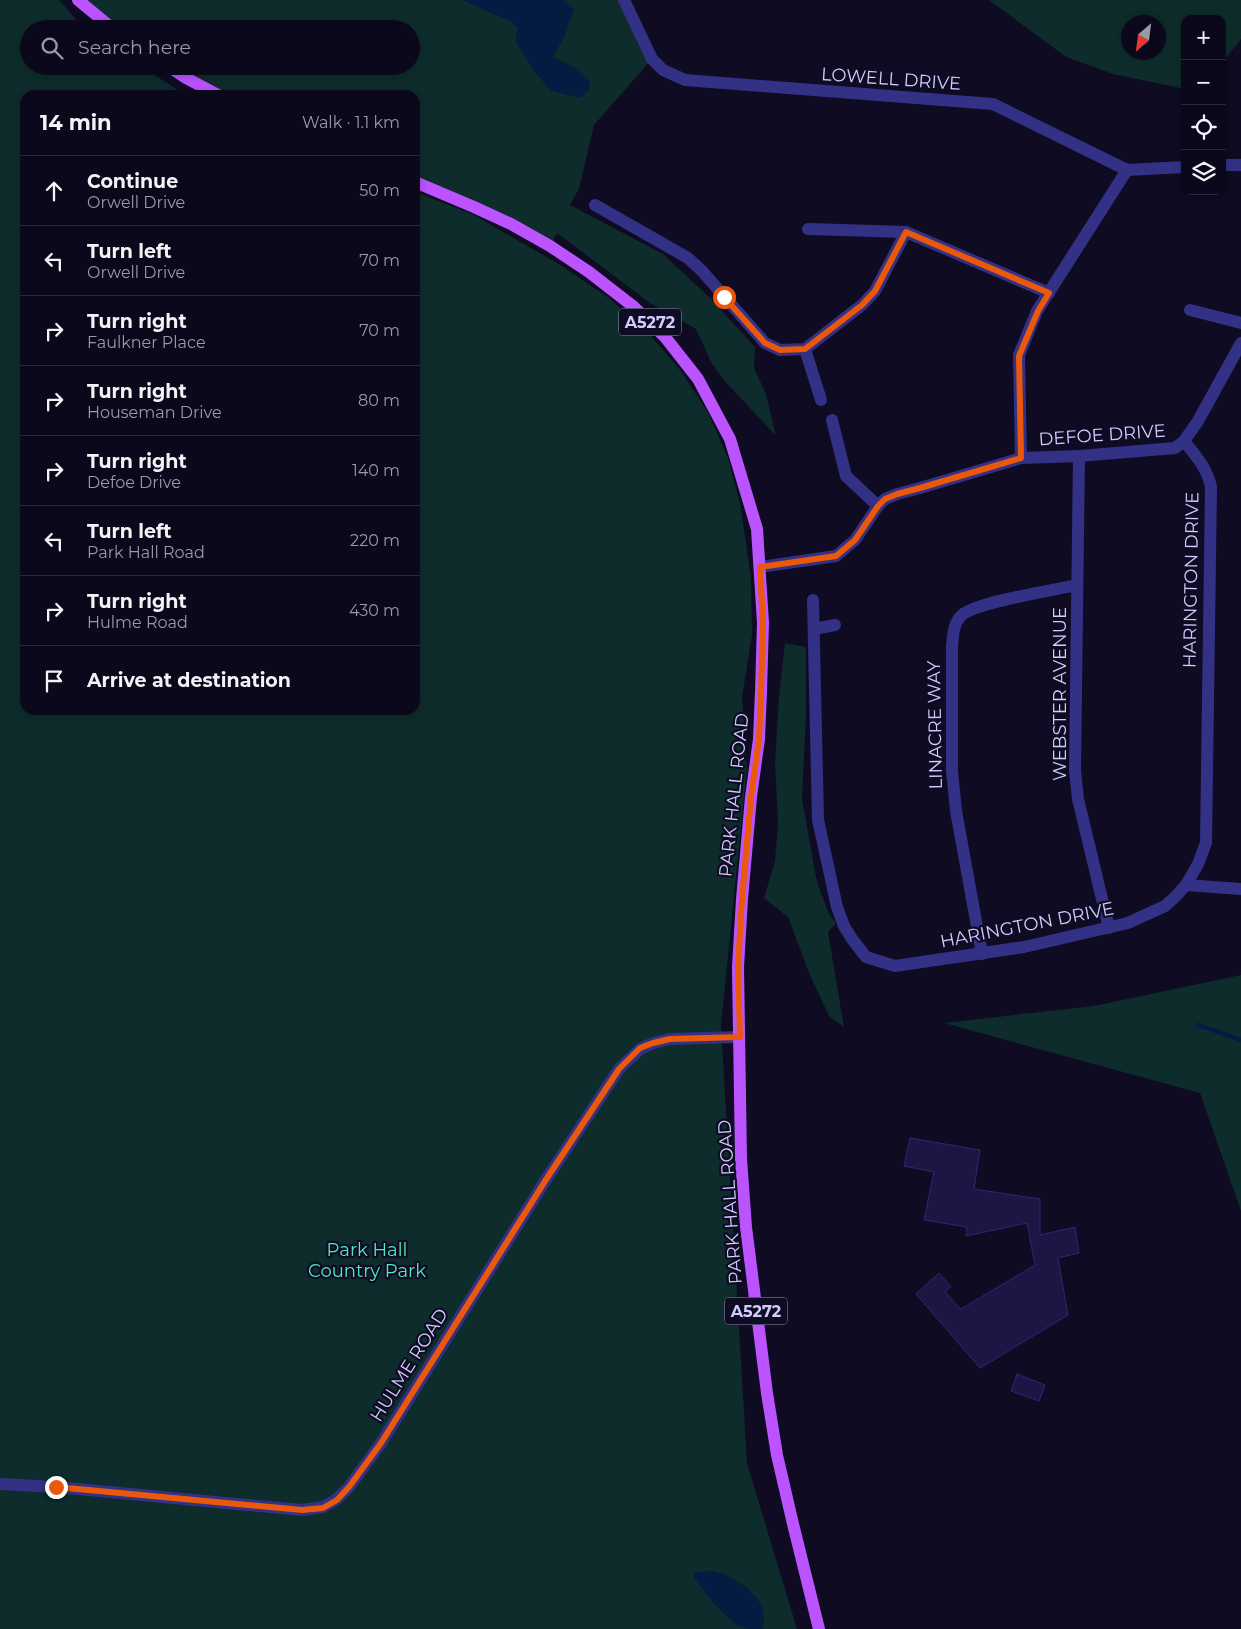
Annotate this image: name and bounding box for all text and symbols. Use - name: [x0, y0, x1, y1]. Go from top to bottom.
- north arrow: [1121, 15, 1166, 60]
- map controls: [1181, 15, 1226, 195]
- button: +: [1181, 15, 1226, 60]
- search box: [20, 20, 420, 75]
- icon: search: [38, 34, 66, 62]
- text: Search here: [78, 36, 191, 59]
- button: −: [1181, 60, 1226, 105]
- street label: LOWELL DRIVE: [820, 63, 962, 95]
- button: locate: [1181, 105, 1226, 150]
- text: 14 min: [40, 110, 112, 135]
- text: Walk · 1.1 km: [302, 113, 400, 132]
- button: layers: [1181, 150, 1226, 195]
- text: Continue: [87, 170, 178, 193]
- icon: ahead: [40, 177, 68, 205]
- text: 50 m: [359, 181, 400, 200]
- text: Orwell Drive: [87, 193, 185, 212]
- text: Turn left: [87, 240, 172, 263]
- icon: left: [40, 247, 68, 275]
- text: 70 m: [359, 251, 400, 270]
- text: Orwell Drive: [87, 263, 185, 282]
- route start: [713, 286, 736, 309]
- road number: A5272: [619, 308, 681, 336]
- text: Turn right: [87, 310, 187, 333]
- icon: right: [40, 317, 68, 345]
- text: 70 m: [359, 321, 400, 340]
- text: Faulkner Place: [87, 333, 206, 352]
- text: Turn right: [87, 380, 187, 403]
- icon: right: [40, 387, 68, 415]
- text: 80 m: [358, 391, 400, 410]
- text: Houseman Drive: [87, 403, 222, 422]
- street label: DEFOE DRIVE: [1038, 420, 1166, 450]
- text: Turn right: [87, 450, 187, 473]
- icon: right: [40, 457, 68, 485]
- text: 140 m: [352, 461, 400, 480]
- text: Defoe Drive: [87, 473, 181, 492]
- street label: HARINGTON DRIVE: [1178, 492, 1204, 668]
- text: Turn left: [87, 520, 172, 543]
- icon: left: [40, 527, 68, 555]
- text: 220 m: [350, 531, 400, 550]
- text: Park Hall Road: [87, 543, 205, 562]
- text: Turn right: [87, 590, 187, 613]
- icon: right: [40, 597, 68, 625]
- text: 430 m: [349, 601, 400, 620]
- street label: WEBSTER AVENUE: [1049, 607, 1071, 781]
- text: Hulme Road: [87, 613, 188, 632]
- street label: LINACRE WAY: [923, 660, 947, 790]
- icon: arrive: [40, 667, 68, 695]
- text: Arrive at destination: [87, 669, 291, 692]
- street label: PARK HALL ROAD: [714, 712, 754, 878]
- street label: HARINGTON DRIVE: [938, 897, 1116, 953]
- street label: PARK HALL ROAD: [713, 1119, 747, 1285]
- park label: Park Hall Country Park: [308, 1239, 426, 1282]
- road number: A5272: [725, 1298, 787, 1324]
- street label: HULME ROAD: [365, 1304, 453, 1426]
- route end: [45, 1476, 68, 1499]

